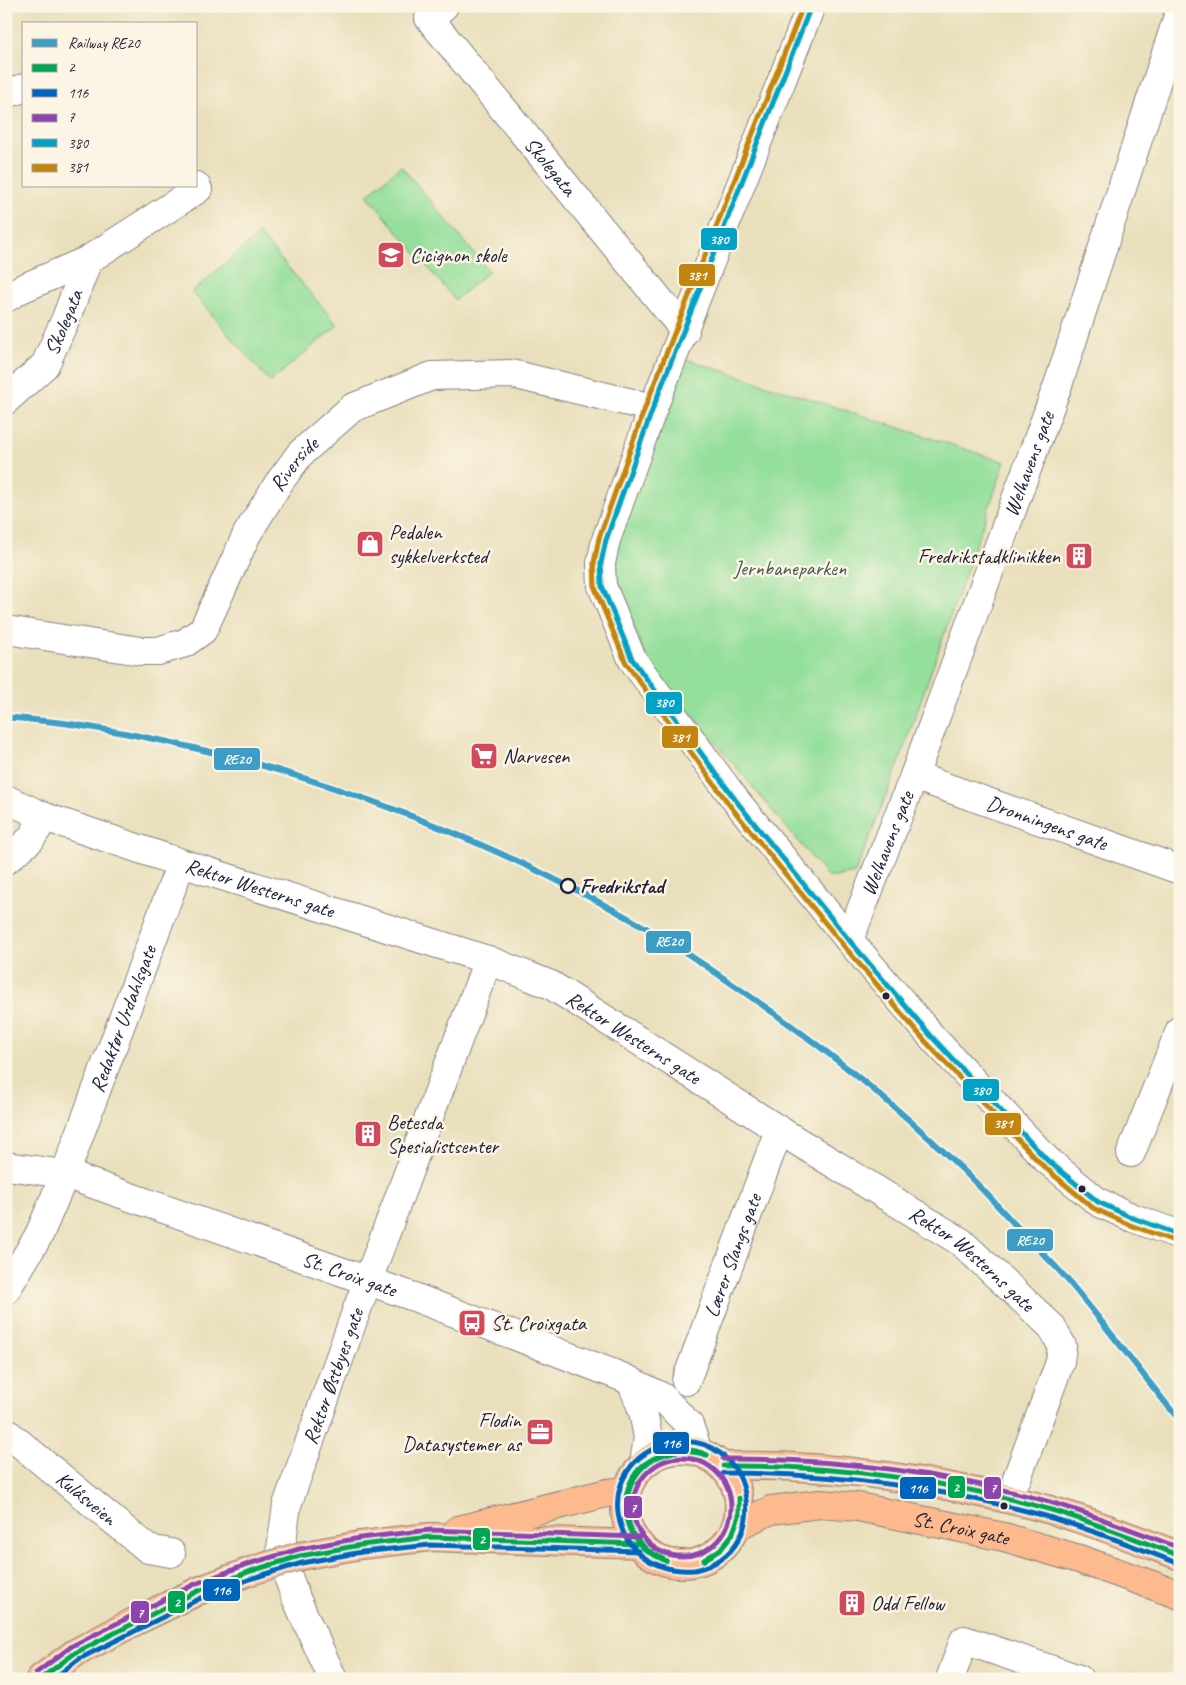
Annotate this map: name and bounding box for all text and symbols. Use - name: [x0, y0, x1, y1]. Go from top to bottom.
- legend: [22, 22, 198, 188]
- text: Railway RE20: [68, 34, 141, 53]
- text: 2: [68, 58, 76, 77]
- text: 116: [68, 84, 90, 103]
- text: 7: [68, 108, 76, 127]
- street label: Skolegata: [519, 132, 583, 203]
- text: 380: [68, 134, 90, 153]
- text: 381: [68, 158, 90, 177]
- line badge: 380: [700, 227, 738, 251]
- text: 380: [710, 231, 730, 248]
- school or university icon: Cicignon skole: [376, 240, 406, 270]
- place label: Cicignon skole: [410, 242, 508, 268]
- line badge: 381: [678, 263, 716, 287]
- text: 381: [688, 267, 708, 284]
- street label: Skolegata: [38, 284, 89, 359]
- street label: Welhavens gate: [998, 407, 1060, 520]
- street label: Riverside: [264, 430, 325, 496]
- place label: Pedalen sykkelverksted: [389, 519, 491, 569]
- shop icon: Pedalen sykkelverksted: [355, 529, 385, 559]
- building icon: Fredrikstadklinikken: [1064, 541, 1094, 571]
- place label: Fredrikstadklinikken: [918, 543, 1061, 569]
- park label: Jernbaneparken: [733, 555, 847, 581]
- line badge: 380: [645, 691, 683, 715]
- text: 380: [655, 694, 675, 711]
- line badge: 381: [661, 725, 699, 749]
- text: 381: [671, 729, 691, 746]
- supermarket icon: Narvesen: [469, 741, 499, 771]
- place label: Narvesen: [503, 743, 570, 769]
- line badge: RE20: [213, 747, 261, 771]
- text: RE20: [223, 751, 252, 768]
- street label: Welhavens gate: [855, 786, 920, 899]
- street label: Dronningens gate: [983, 790, 1112, 857]
- street label: Rektor Westerns gate: [182, 852, 338, 924]
- place label: Fredrikstad: [580, 873, 667, 899]
- marker: Fredrikstad: [560, 878, 576, 894]
- line badge: RE20: [645, 930, 692, 954]
- text: RE20: [655, 933, 684, 950]
- street label: Redaktør Urdahlsgate: [84, 941, 162, 1096]
- street label: Rektor Westerns gate: [561, 985, 707, 1090]
- unlabelled marker: [881, 991, 891, 1001]
- line badge: 380: [962, 1078, 1000, 1102]
- text: 380: [972, 1082, 992, 1099]
- place label: Betesda Spesialistsenter: [387, 1109, 499, 1159]
- line badge: 381: [984, 1112, 1022, 1136]
- text: 381: [994, 1115, 1014, 1132]
- building icon: Betesda Spesialistsenter: [353, 1119, 383, 1149]
- unlabelled marker: [1077, 1184, 1087, 1194]
- street label: Lærer Slangs gate: [698, 1188, 768, 1321]
- street label: Rektor Westerns gate: [904, 1200, 1041, 1318]
- line badge: RE20: [1006, 1228, 1054, 1252]
- text: RE20: [1016, 1232, 1045, 1249]
- street label: St. Croix gate: [299, 1246, 402, 1303]
- street label: Rektor Østbyes gate: [297, 1304, 370, 1448]
- bus stop icon: St. Croixgata: [457, 1308, 487, 1338]
- place label: St. Croixgata: [491, 1310, 588, 1336]
- place label: Flodin Datasystemer as: [402, 1407, 523, 1457]
- office icon: Flodin Datasystemer as: [525, 1417, 555, 1447]
- line badge: 116: [652, 1431, 690, 1455]
- text: 116: [661, 1435, 682, 1452]
- street label: Kulåsveien: [51, 1465, 123, 1532]
- line badge: 2: [947, 1475, 966, 1499]
- line badge: 116: [899, 1476, 937, 1500]
- line badge: 7: [983, 1476, 1002, 1500]
- text: 2: [953, 1479, 961, 1496]
- text: 7: [990, 1479, 998, 1496]
- text: 116: [908, 1480, 929, 1497]
- line badge: 7: [623, 1495, 643, 1519]
- text: 7: [630, 1499, 638, 1516]
- unlabelled marker: [999, 1501, 1009, 1511]
- street label: St. Croix gate: [910, 1506, 1014, 1551]
- line badge: 2: [472, 1527, 491, 1551]
- text: 2: [479, 1531, 487, 1548]
- line badge: 116: [202, 1578, 241, 1602]
- text: 116: [211, 1582, 232, 1599]
- building icon: Odd Fellow: [837, 1588, 867, 1618]
- line badge: 2: [167, 1590, 186, 1614]
- place label: Odd Fellow: [871, 1590, 947, 1616]
- text: 2: [174, 1594, 182, 1611]
- line badge: 7: [130, 1600, 150, 1624]
- text: 7: [137, 1604, 145, 1621]

